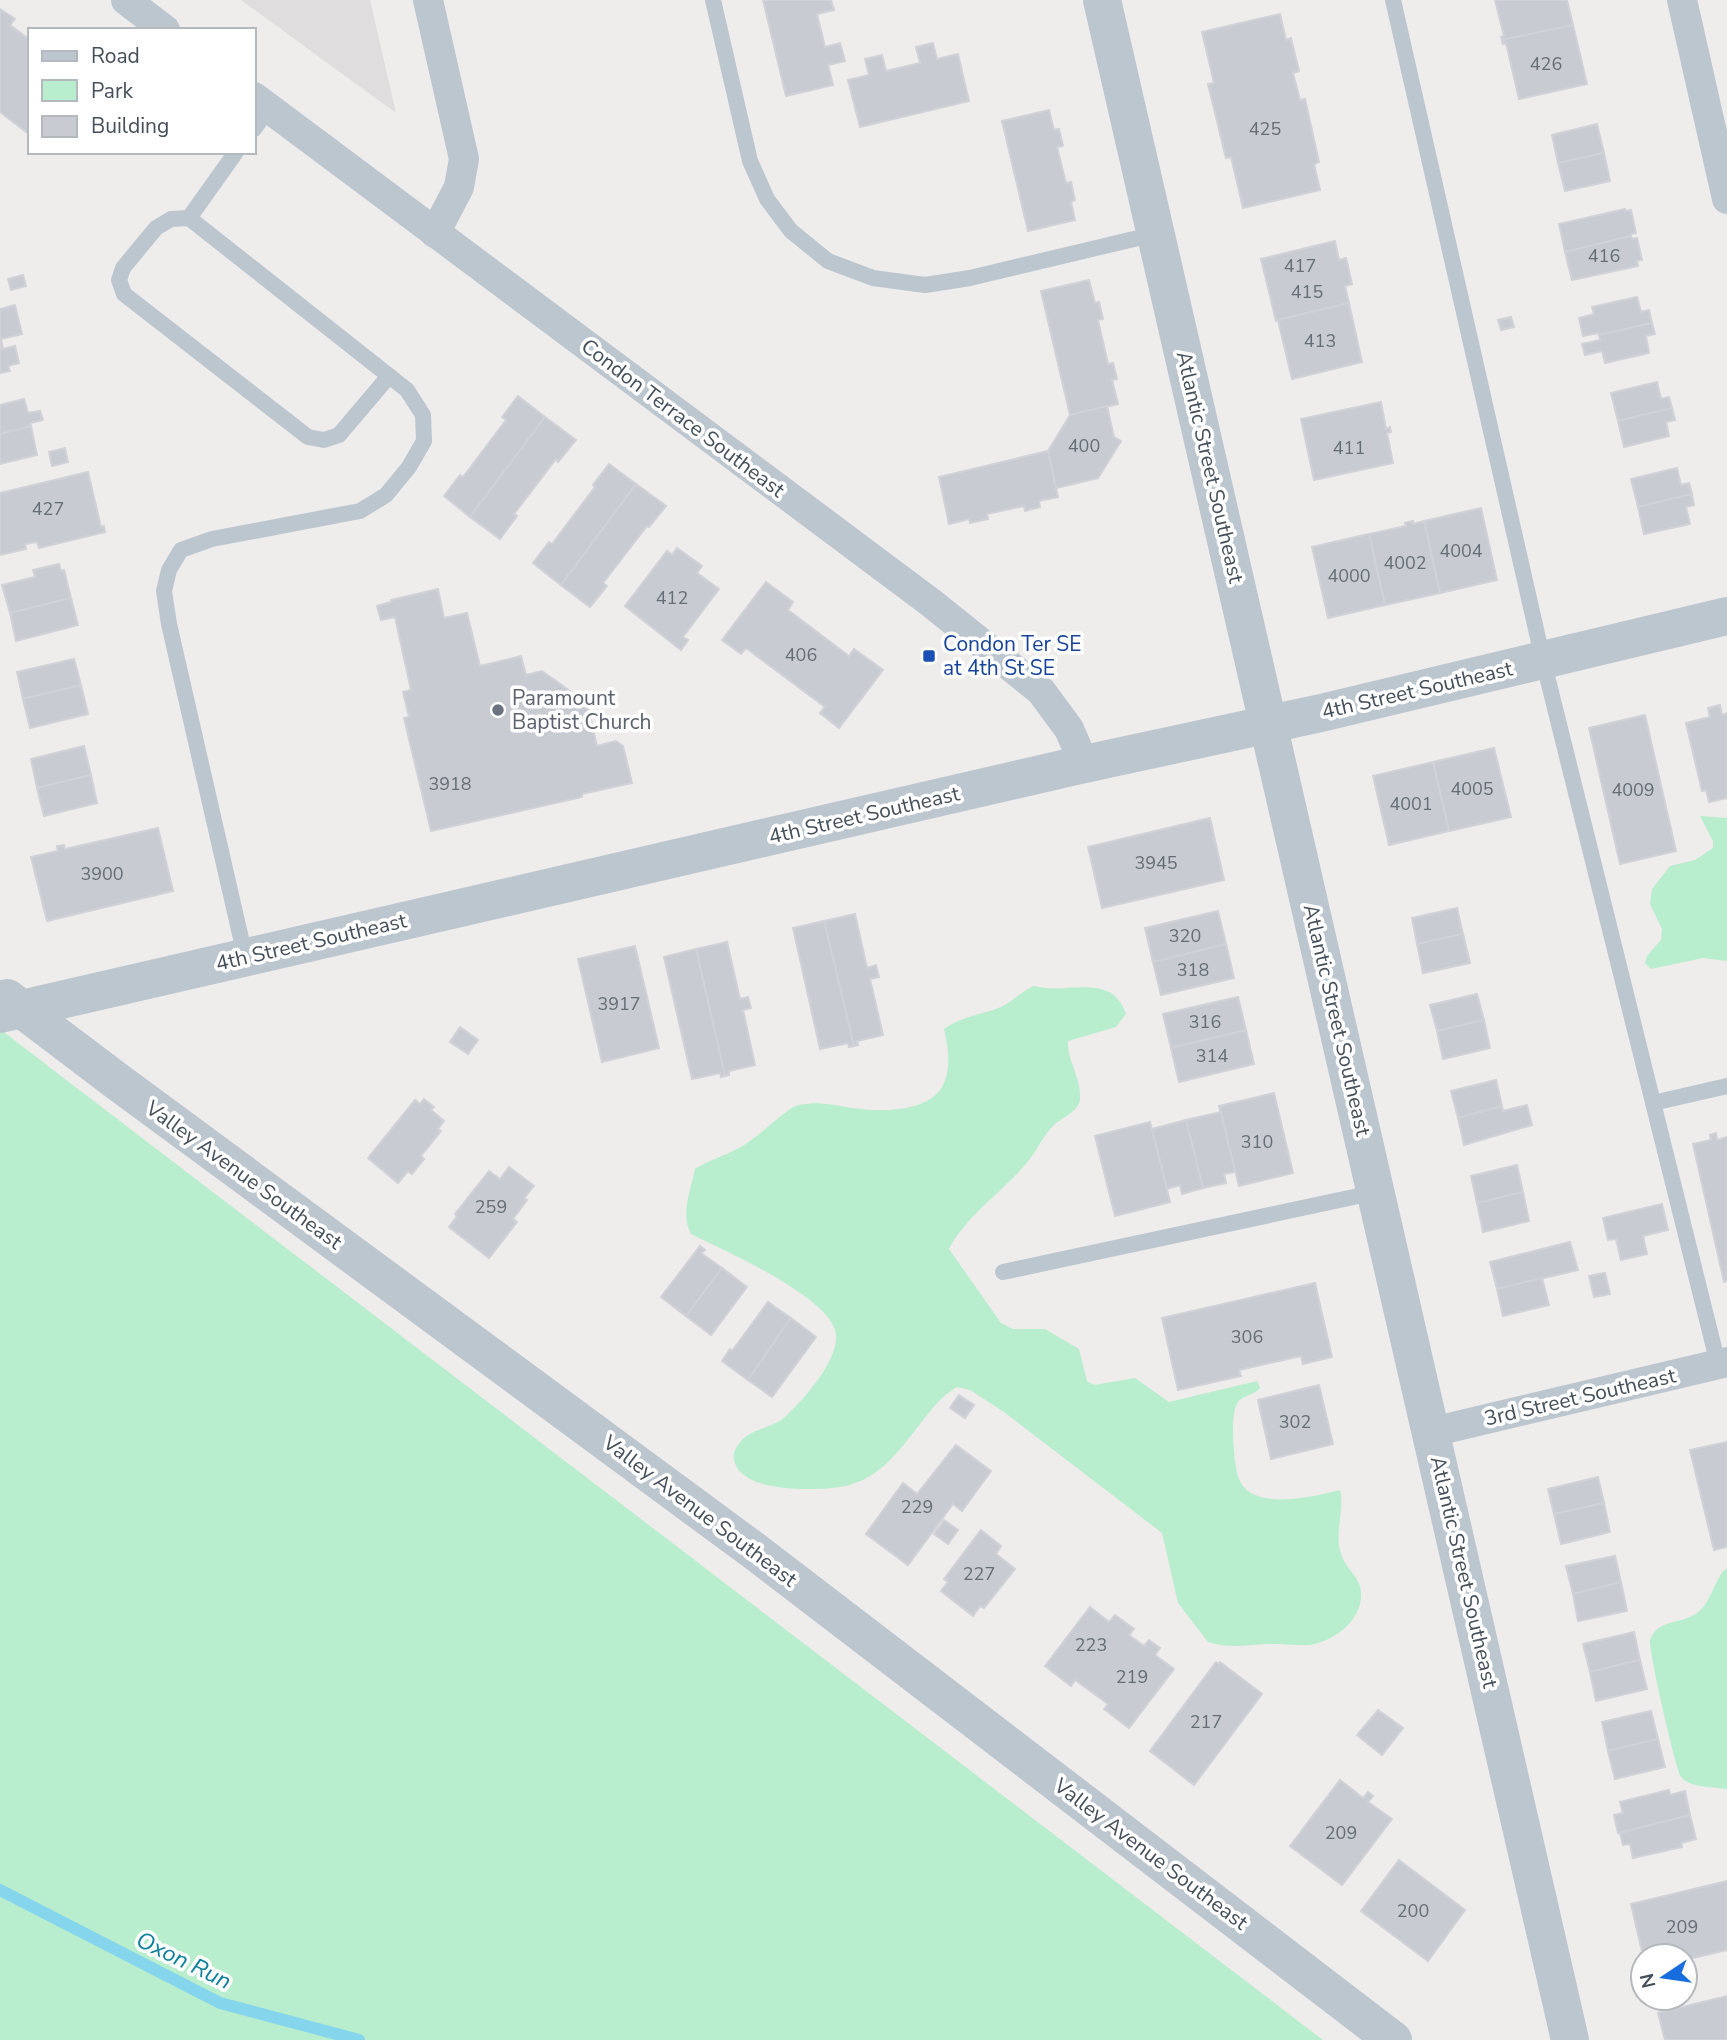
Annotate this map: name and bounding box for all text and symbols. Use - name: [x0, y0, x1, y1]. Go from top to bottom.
- legend: [28, 28, 256, 154]
- text: Road: [91, 42, 140, 70]
- house number: 426: [1530, 52, 1562, 76]
- text: Park: [91, 77, 133, 105]
- text: Building: [91, 112, 169, 140]
- house number: 425: [1249, 117, 1281, 141]
- house number: 416: [1588, 244, 1620, 268]
- house number: 417: [1284, 254, 1316, 278]
- house number: 415: [1291, 280, 1323, 304]
- house number: 413: [1304, 329, 1336, 353]
- street label: Condon Terrace Southeast: [576, 332, 791, 504]
- street label: Atlantic Street Southeast: [1170, 348, 1250, 586]
- house number: 400: [1068, 434, 1100, 458]
- house number: 411: [1333, 436, 1365, 460]
- house number: 427: [32, 497, 64, 521]
- house number: 4004: [1439, 539, 1483, 563]
- house number: 4002: [1383, 551, 1427, 575]
- house number: 4000: [1327, 564, 1371, 588]
- house number: 412: [656, 586, 688, 610]
- place label: Condon Ter SE at 4th St SE: [943, 630, 1082, 682]
- house number: 406: [785, 643, 817, 667]
- marker: Condon Ter SE at 4th St SE: [921, 648, 937, 664]
- street label: 4th Street Southeast: [1319, 654, 1516, 726]
- place label: Paramount Baptist Church: [512, 684, 651, 736]
- marker: Paramount Baptist Church: [490, 702, 506, 718]
- house number: 3918: [428, 772, 472, 796]
- house number: 4005: [1450, 777, 1494, 801]
- house number: 4009: [1611, 778, 1655, 802]
- street label: 4th Street Southeast: [766, 779, 963, 851]
- house number: 4001: [1389, 792, 1433, 816]
- house number: 3945: [1134, 851, 1178, 875]
- house number: 3900: [80, 862, 124, 886]
- street label: Atlantic Street Southeast: [1297, 901, 1377, 1139]
- street label: 4th Street Southeast: [213, 906, 410, 978]
- house number: 320: [1169, 924, 1201, 948]
- house number: 318: [1177, 958, 1209, 982]
- house number: 3917: [597, 992, 641, 1016]
- house number: 316: [1189, 1010, 1221, 1034]
- house number: 314: [1196, 1044, 1228, 1068]
- street label: Valley Avenue Southeast: [139, 1094, 348, 1256]
- house number: 310: [1241, 1130, 1273, 1154]
- house number: 259: [475, 1195, 507, 1219]
- house number: 306: [1231, 1325, 1263, 1349]
- street label: 3rd Street Southeast: [1482, 1361, 1679, 1433]
- house number: 302: [1279, 1410, 1311, 1434]
- street label: Valley Avenue Southeast: [596, 1428, 803, 1594]
- street label: Atlantic Street Southeast: [1424, 1453, 1504, 1691]
- house number: 229: [901, 1495, 933, 1519]
- house number: 227: [963, 1562, 995, 1586]
- house number: 223: [1075, 1633, 1107, 1657]
- house number: 219: [1116, 1665, 1148, 1689]
- house number: 217: [1190, 1710, 1222, 1734]
- street label: Valley Avenue Southeast: [1047, 1771, 1254, 1937]
- house number: 209: [1325, 1821, 1357, 1845]
- house number: 200: [1397, 1899, 1429, 1923]
- house number: 209: [1666, 1915, 1698, 1939]
- water label: Oxon Run: [131, 1924, 237, 1997]
- north arrow: [1629, 1942, 1699, 2012]
- text: N: [1634, 1971, 1663, 1990]

